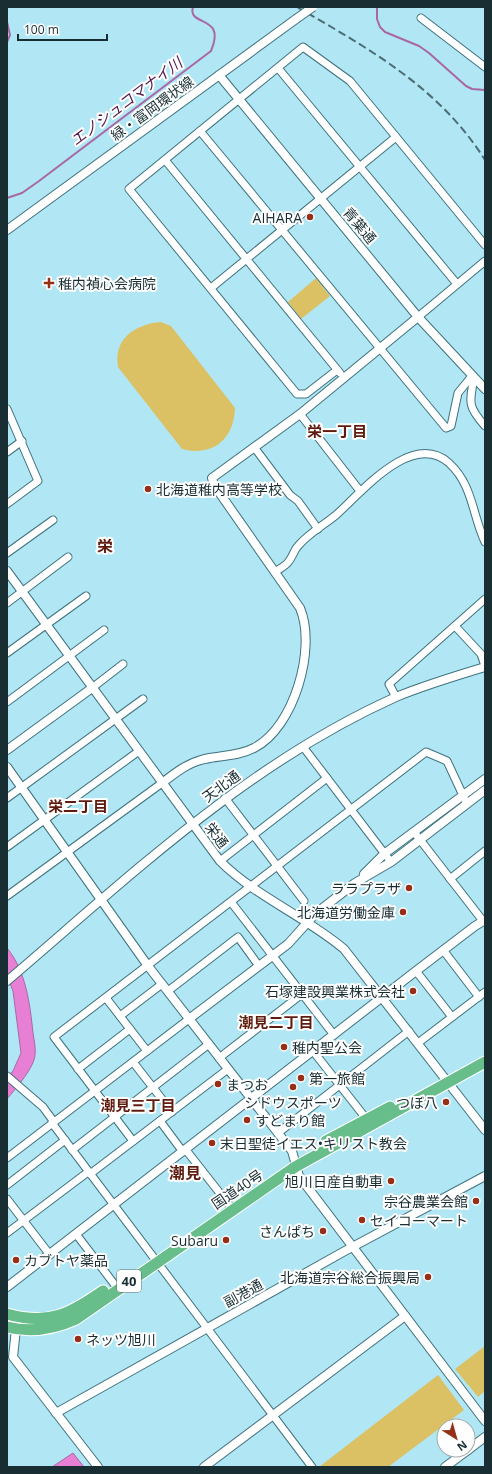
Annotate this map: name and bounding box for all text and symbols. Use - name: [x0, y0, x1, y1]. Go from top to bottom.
- scale bar: [18, 16, 107, 42]
- text: 100 m: [24, 21, 59, 38]
- water label: エノシュコマナイ川: [66, 51, 188, 150]
- street label: 緑・富岡環状線: [107, 72, 197, 144]
- street label: 青葉通: [339, 203, 381, 247]
- place label: AIHARA: [253, 208, 302, 227]
- marker: AIHARA: [305, 212, 315, 222]
- place label: 稚内禎心会病院: [58, 274, 156, 293]
- marker: 稚内禎心会病院: [43, 277, 55, 289]
- district label: 栄一丁目: [307, 421, 367, 441]
- place label: 北海道稚内高等学校: [156, 480, 282, 499]
- marker: 北海道稚内高等学校: [143, 484, 153, 494]
- district label: 栄: [97, 535, 113, 557]
- street label: 天北通: [198, 766, 244, 806]
- district label: 栄二丁目: [48, 796, 108, 816]
- street label: 栄通: [201, 818, 233, 852]
- place label: ララプラザ: [331, 879, 401, 898]
- marker: ララプラザ: [404, 883, 414, 893]
- place label: 北海道労働金庫: [297, 903, 395, 922]
- marker: 北海道労働金庫: [398, 907, 408, 917]
- place label: 石塚建設興業株式会社: [265, 982, 405, 1001]
- marker: 石塚建設興業株式会社: [408, 986, 418, 996]
- district label: 潮見二丁目: [238, 1012, 314, 1032]
- place label: 稚内聖公会: [292, 1038, 362, 1057]
- marker: 稚内聖公会: [279, 1042, 289, 1052]
- place label: 第一旅館: [309, 1069, 365, 1088]
- marker: 第一旅館: [296, 1073, 306, 1083]
- place label: まつお: [226, 1075, 268, 1094]
- marker: まつお: [213, 1079, 223, 1089]
- marker: シドウスポーツ: [288, 1082, 298, 1092]
- place label: シドウスポーツ: [244, 1093, 342, 1112]
- place label: つぼ八: [396, 1093, 438, 1112]
- district label: 潮見三丁目: [100, 1095, 176, 1115]
- marker: つぼ八: [441, 1097, 451, 1107]
- place label: すどまり館: [255, 1111, 325, 1130]
- marker: すどまり館: [242, 1115, 252, 1125]
- place label: 末日聖徒イエス•キリスト教会: [220, 1134, 407, 1153]
- marker: 末日聖徒イエス•キリスト教会: [207, 1138, 217, 1148]
- district label: 潮見: [169, 1162, 201, 1184]
- street label: 国道40号: [208, 1165, 266, 1213]
- place label: 旭川日産自動車: [285, 1172, 383, 1191]
- marker: 旭川日産自動車: [386, 1176, 396, 1186]
- place label: 宗谷農業会館: [384, 1192, 468, 1211]
- marker: 宗谷農業会館: [471, 1196, 481, 1206]
- place label: セイコーマート: [370, 1211, 468, 1230]
- marker: セイコーマート: [357, 1215, 367, 1225]
- place label: さんぱち: [259, 1222, 315, 1241]
- marker: さんぱち: [318, 1226, 328, 1236]
- place label: Subaru: [171, 1231, 218, 1250]
- marker: Subaru: [221, 1235, 231, 1245]
- place label: カブトヤ薬品: [24, 1251, 108, 1270]
- marker: カブトヤ薬品: [11, 1255, 21, 1265]
- place label: 北海道宗谷総合振興局: [280, 1268, 420, 1287]
- road number: 40: [117, 1270, 141, 1292]
- marker: 北海道宗谷総合振興局: [423, 1272, 433, 1282]
- street label: 副港通: [220, 1275, 266, 1311]
- place label: ネッツ旭川: [86, 1330, 156, 1349]
- marker: ネッツ旭川: [73, 1334, 83, 1344]
- north arrow: [436, 1418, 476, 1458]
- text: N: [454, 1438, 470, 1455]

